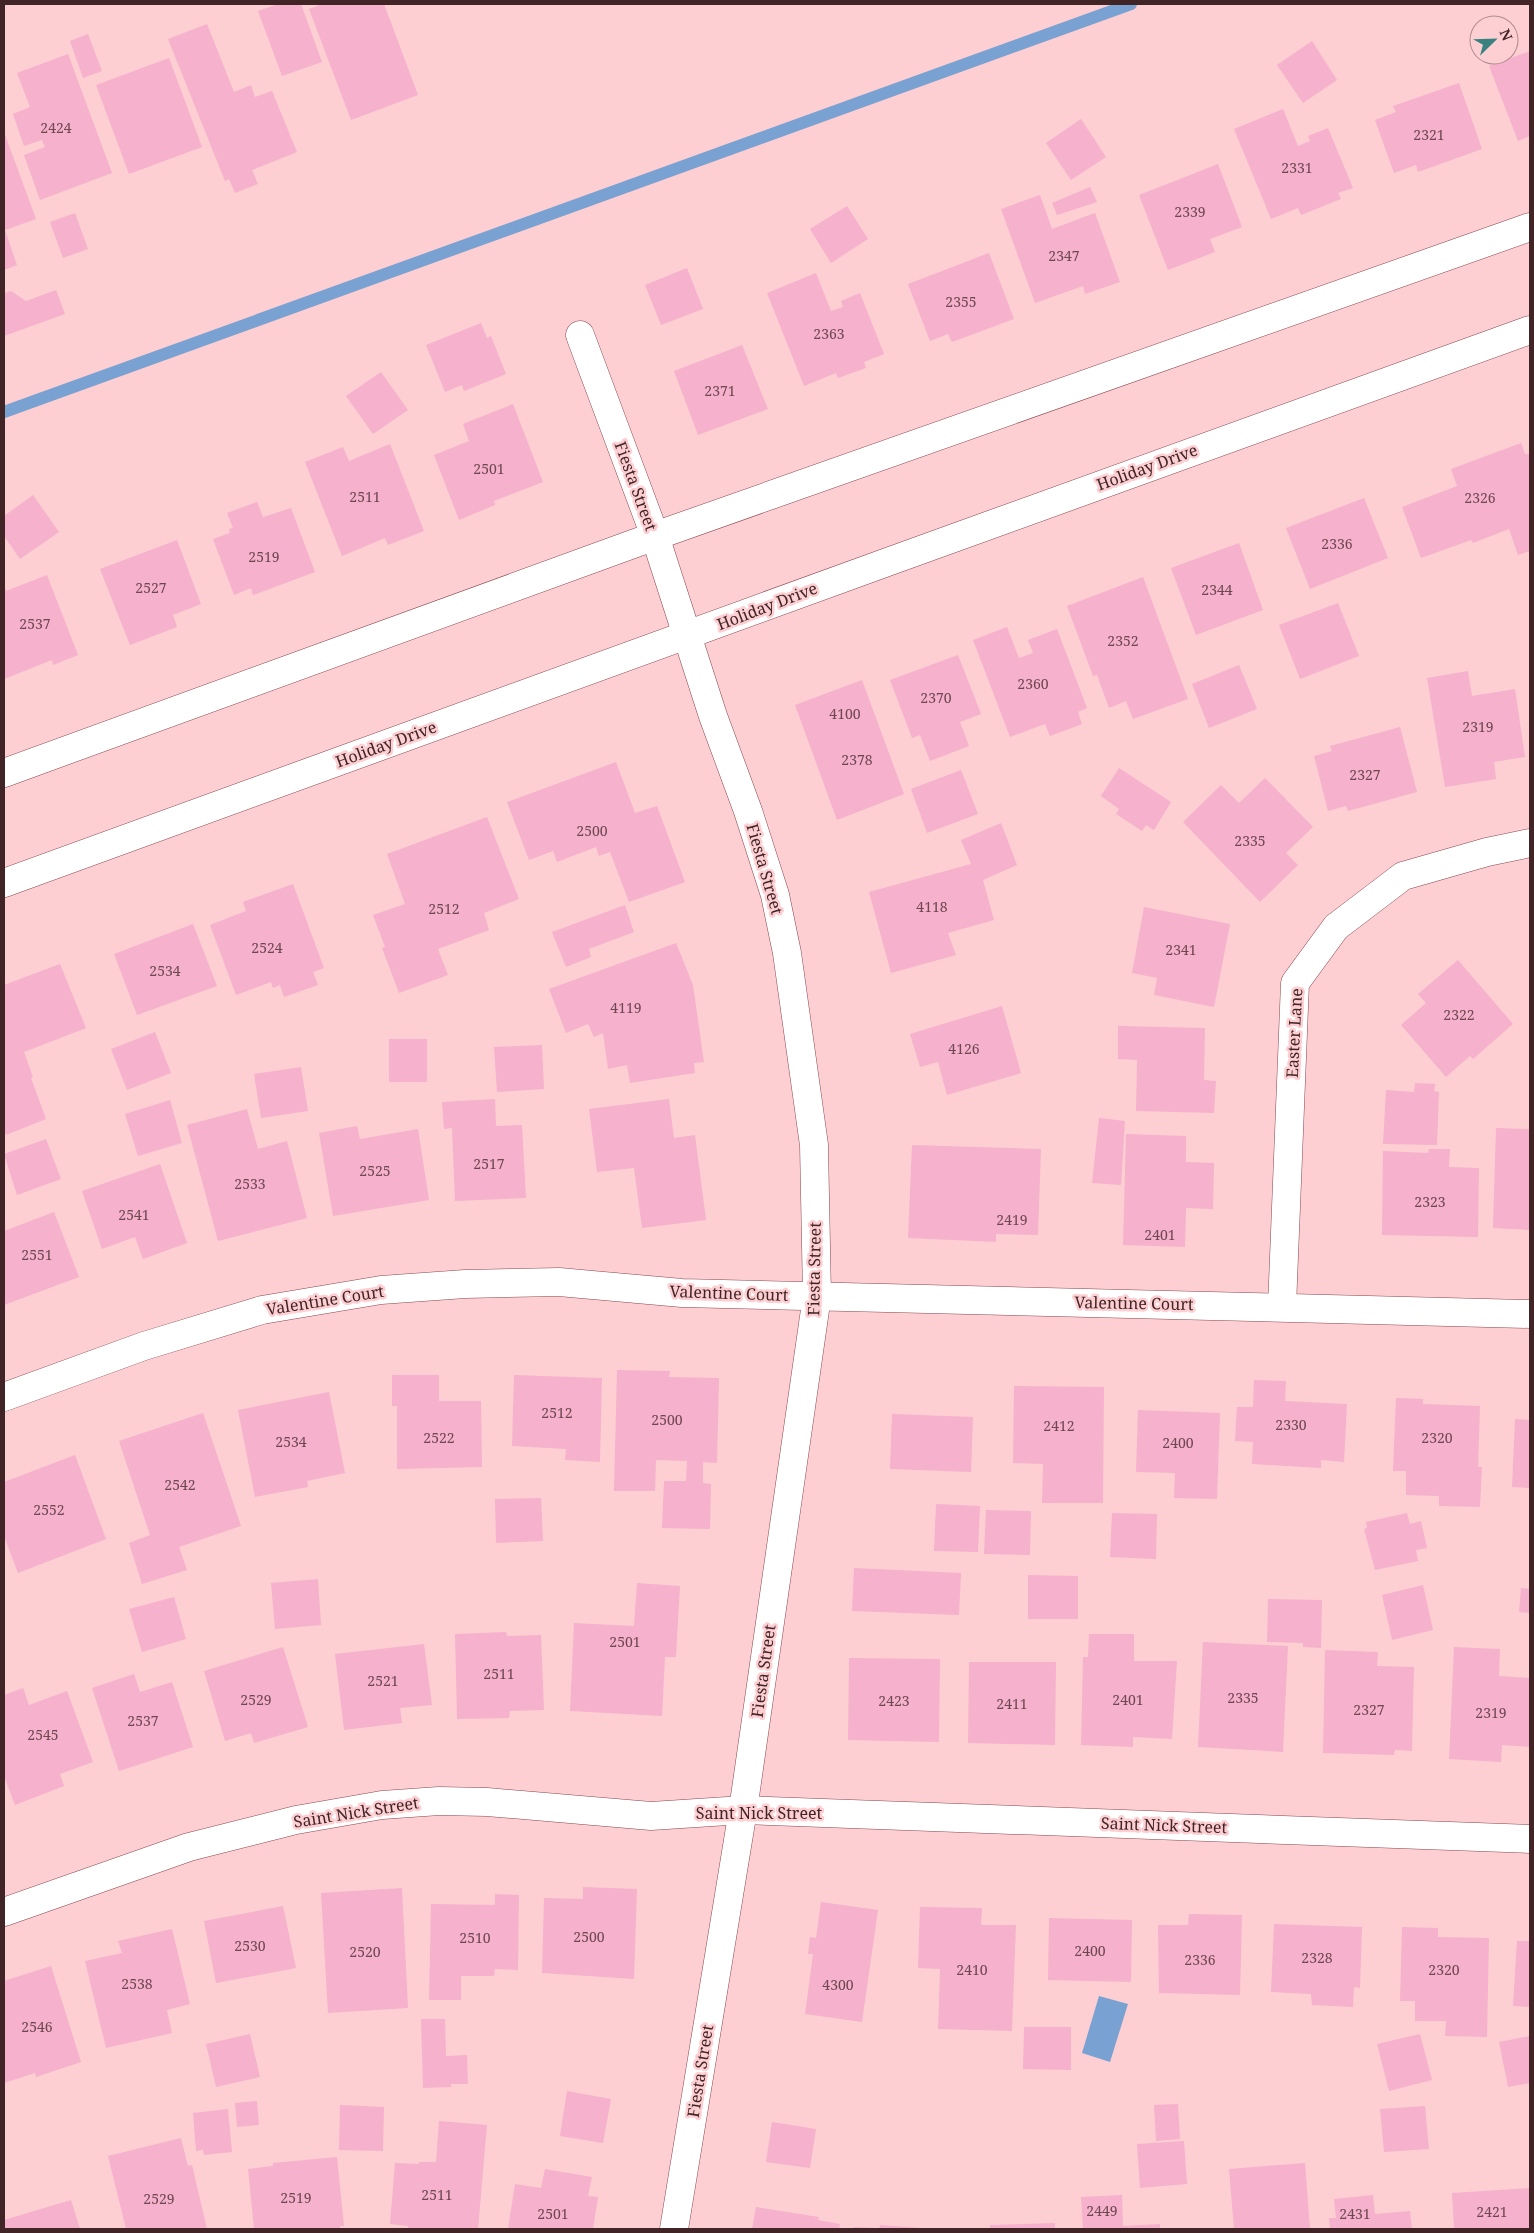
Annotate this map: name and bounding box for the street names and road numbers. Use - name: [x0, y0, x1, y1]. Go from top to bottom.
- street label: Fiesta Street: [610, 438, 662, 534]
- street label: Holiday Drive: [1094, 439, 1200, 495]
- street label: Holiday Drive: [714, 577, 820, 635]
- street label: Holiday Drive: [333, 716, 439, 772]
- street label: Fiesta Street: [742, 821, 789, 917]
- street label: Easter Lane: [1281, 988, 1307, 1078]
- street label: Fiesta Street: [802, 1222, 826, 1316]
- street label: Valentine Court: [265, 1280, 386, 1320]
- street label: Valentine Court: [669, 1280, 789, 1306]
- street label: Valentine Court: [1074, 1291, 1194, 1315]
- street label: Fiesta Street: [746, 1623, 780, 1719]
- street label: Saint Nick Street: [292, 1791, 420, 1833]
- street label: Saint Nick Street: [696, 1802, 823, 1824]
- street label: Saint Nick Street: [1101, 1812, 1228, 1838]
- street label: Fiesta Street: [682, 2023, 718, 2119]

